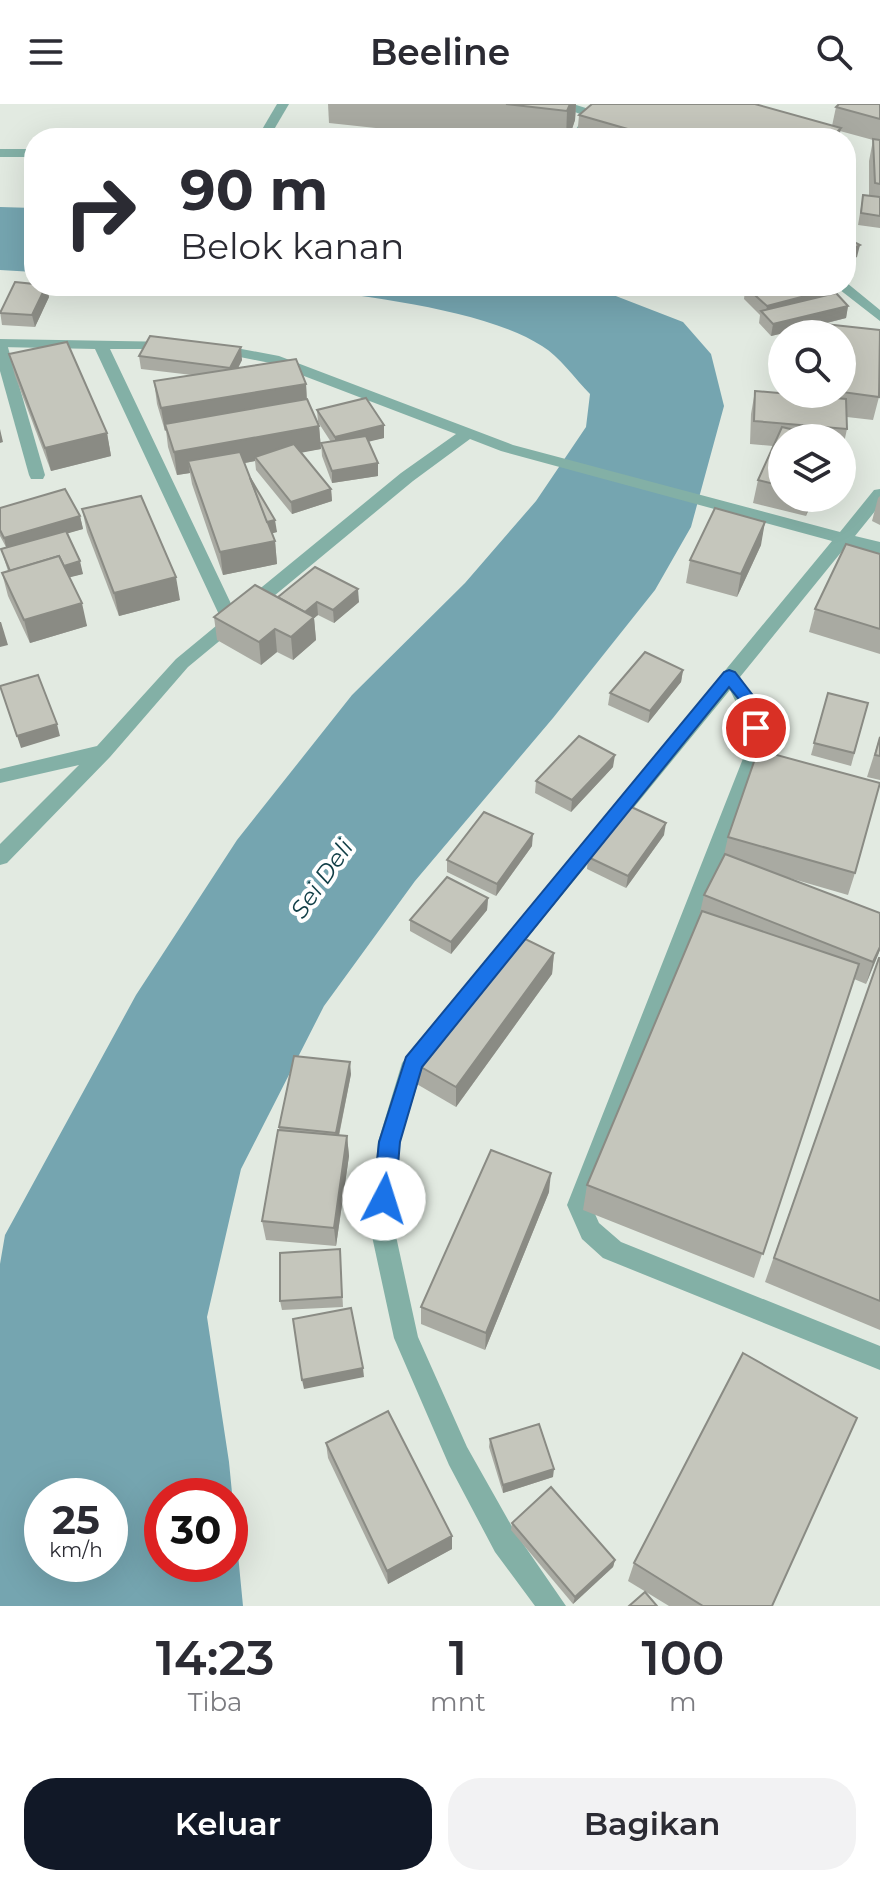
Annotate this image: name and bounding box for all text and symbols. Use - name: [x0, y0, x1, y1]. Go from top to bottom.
- icon: menu: [24, 30, 68, 74]
- text: Beeline: [370, 30, 510, 74]
- icon: search: [812, 30, 856, 74]
- text: 90 m: [180, 156, 328, 224]
- icon: right: [48, 160, 152, 264]
- text: Belok kanan: [180, 224, 404, 268]
- map controls: [768, 320, 856, 512]
- button: search: [768, 320, 856, 408]
- button: layers: [768, 424, 856, 512]
- pin: [722, 694, 790, 762]
- icon: arrive: [734, 706, 778, 750]
- water label: Sei Deli: [284, 833, 359, 924]
- position arrow: [342, 1157, 426, 1241]
- speed limit sign: 30: [144, 1478, 248, 1582]
- text: 25: [52, 1495, 100, 1544]
- text: km/h: [49, 1538, 103, 1562]
- text: 14:23: [156, 1629, 274, 1687]
- text: 1: [449, 1629, 467, 1687]
- text: 100: [641, 1629, 724, 1687]
- text: Tiba: [188, 1686, 242, 1718]
- text: mnt: [430, 1686, 486, 1718]
- text: m: [669, 1686, 697, 1718]
- button: Keluar: [24, 1778, 432, 1870]
- button: Bagikan: [448, 1778, 856, 1870]

